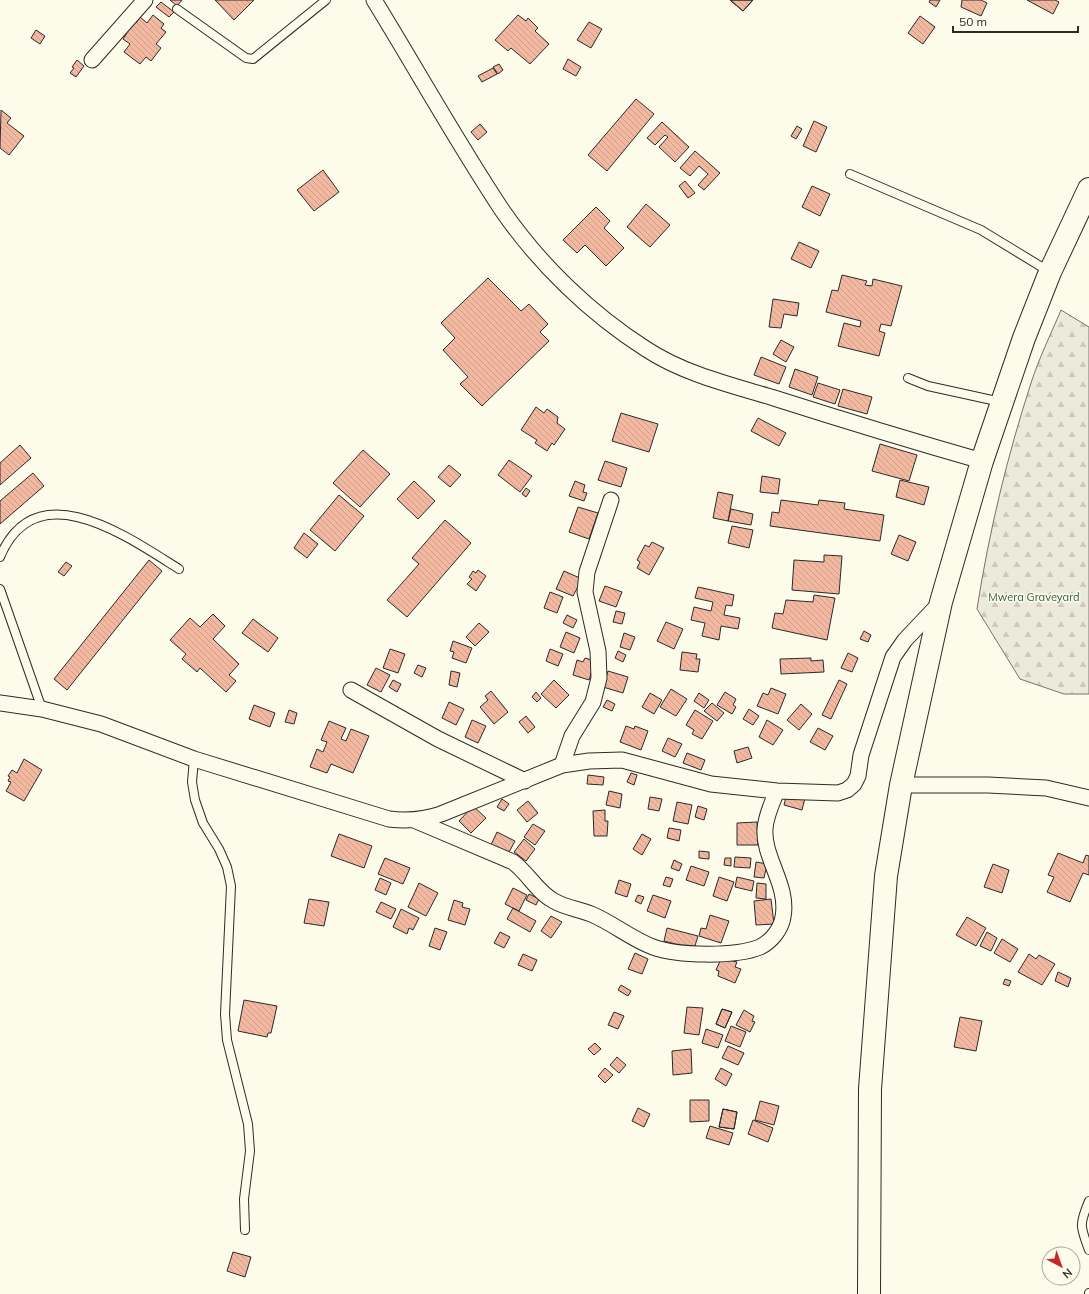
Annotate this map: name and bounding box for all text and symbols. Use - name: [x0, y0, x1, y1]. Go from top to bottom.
- scale bar: [953, 8, 1078, 34]
- text: 50 m: [959, 14, 987, 29]
- park label: Mwera Graveyard: [988, 590, 1080, 604]
- north arrow: [1041, 1246, 1081, 1286]
- text: N: [1060, 1266, 1075, 1282]

